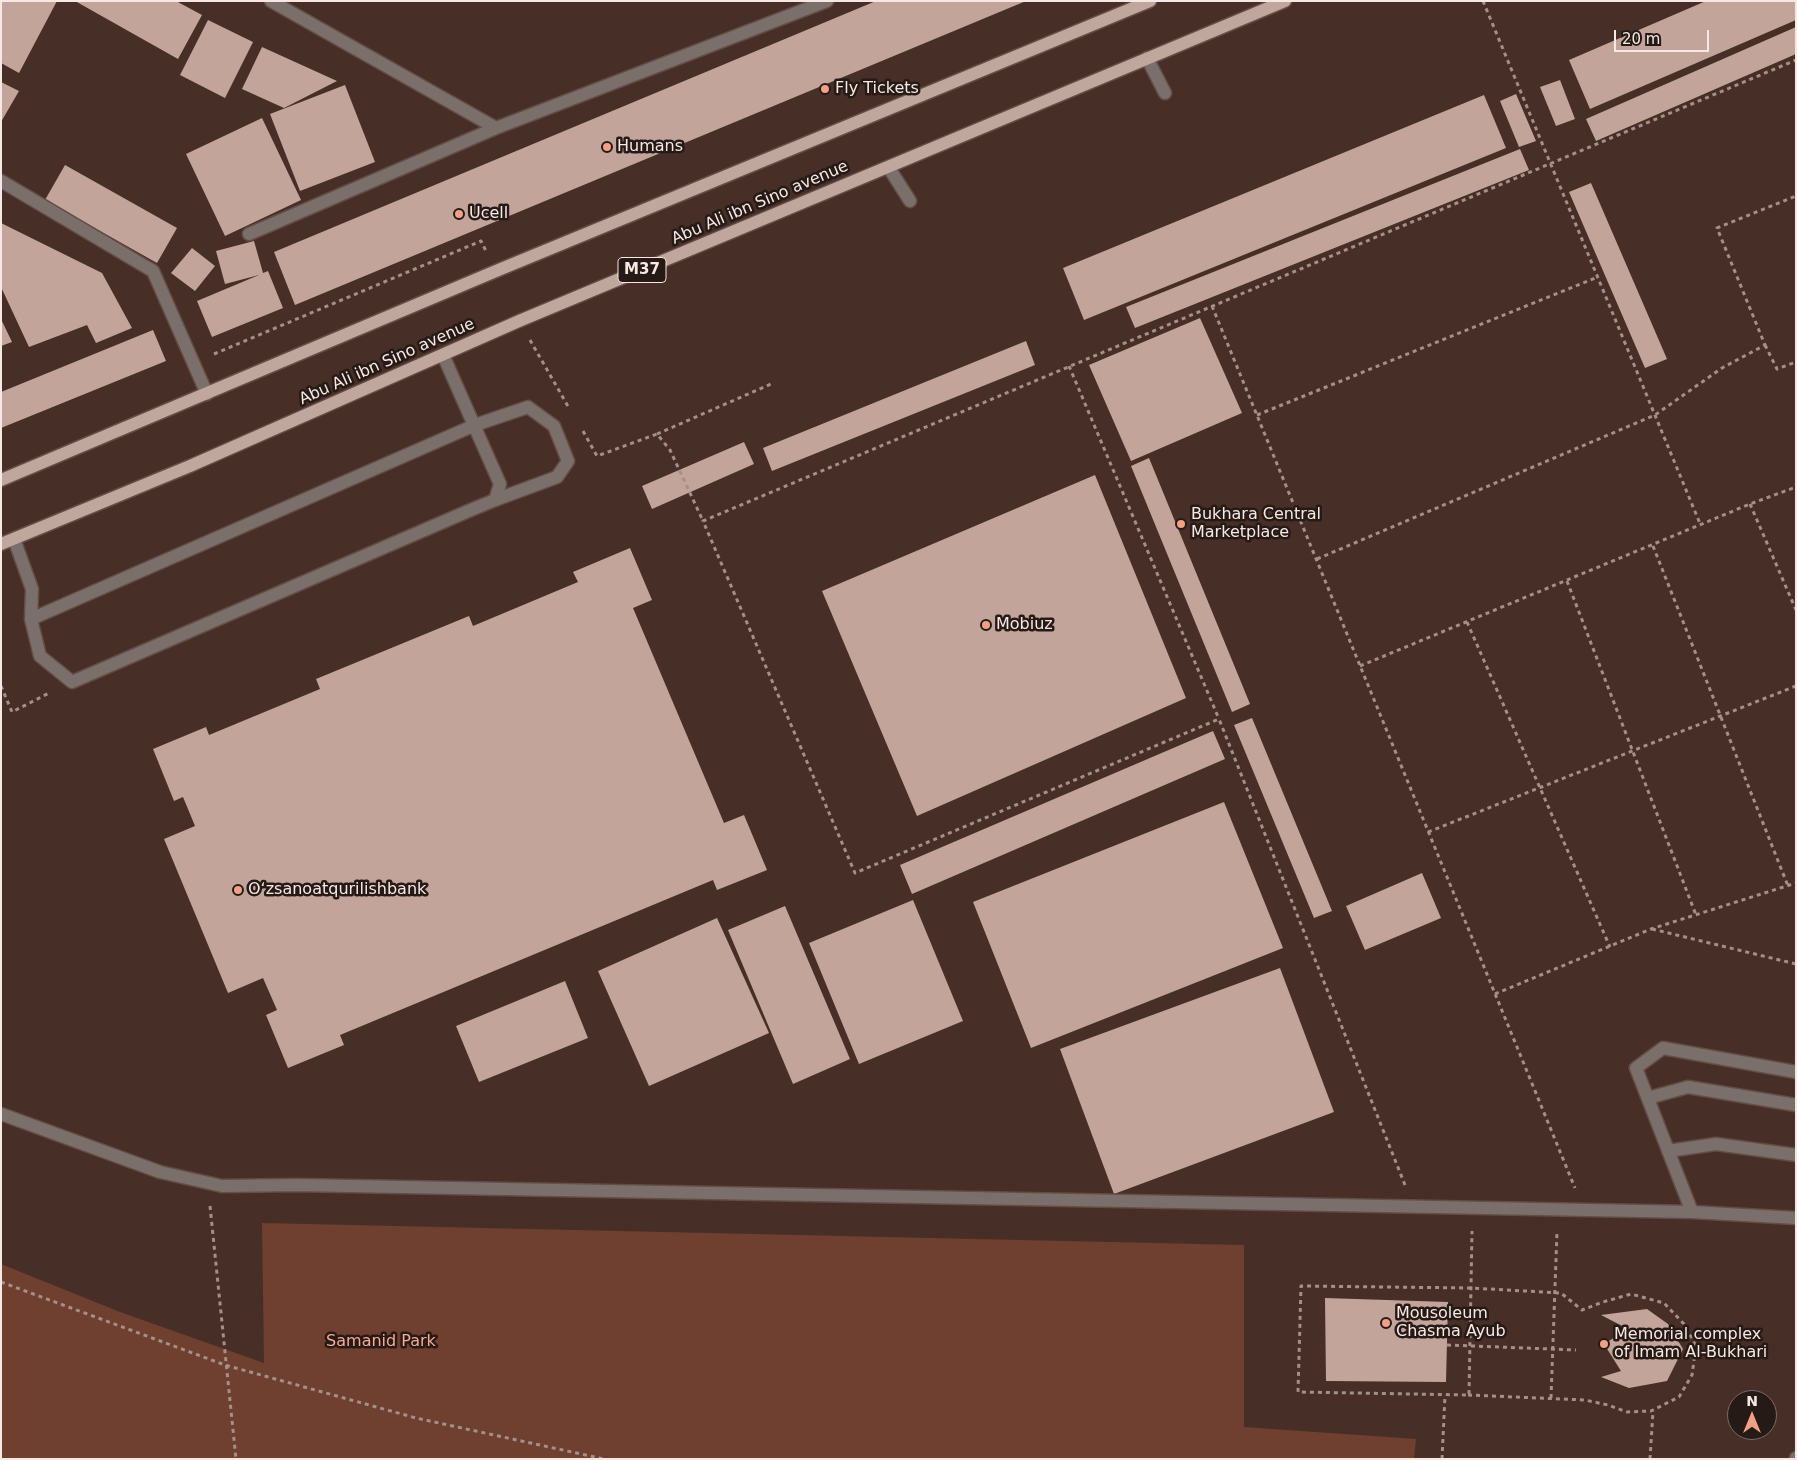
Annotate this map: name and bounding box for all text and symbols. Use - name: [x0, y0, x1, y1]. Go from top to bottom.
- scale bar: [1617, 20, 1712, 52]
- text: 20 m: [1622, 30, 1660, 48]
- place label: Fly Tickets: [835, 79, 919, 99]
- marker: Fly Tickets: [819, 83, 831, 95]
- place label: Humans: [617, 137, 683, 157]
- marker: Humans: [601, 141, 613, 153]
- street label: Abu Ali ibn Sino avenue: [669, 157, 851, 249]
- place label: Ucell: [469, 204, 508, 224]
- marker: Ucell: [453, 208, 465, 220]
- road number: M37: [618, 258, 666, 282]
- street label: Abu Ali ibn Sino avenue: [296, 315, 478, 409]
- place label: Bukhara Central Marketplace: [1191, 505, 1321, 543]
- marker: Bukhara Central Marketplace: [1175, 518, 1187, 530]
- place label: Mobiuz: [996, 615, 1053, 635]
- marker: Mobiuz: [980, 619, 992, 631]
- place label: Oʻzsanoatqurilishbank: [248, 880, 426, 900]
- marker: Oʻzsanoatqurilishbank: [232, 884, 244, 896]
- place label: Mousoleum Chasma Ayub: [1396, 1304, 1506, 1342]
- marker: Mousoleum Chasma Ayub: [1380, 1317, 1392, 1329]
- place label: Memorial complex of Imam Al-Bukhari: [1614, 1325, 1767, 1363]
- park label: Samanid Park: [326, 1332, 436, 1352]
- marker: Memorial complex of Imam Al-Bukhari: [1598, 1338, 1610, 1350]
- north arrow: [1727, 1390, 1777, 1440]
- text: N: [1746, 1393, 1758, 1409]

